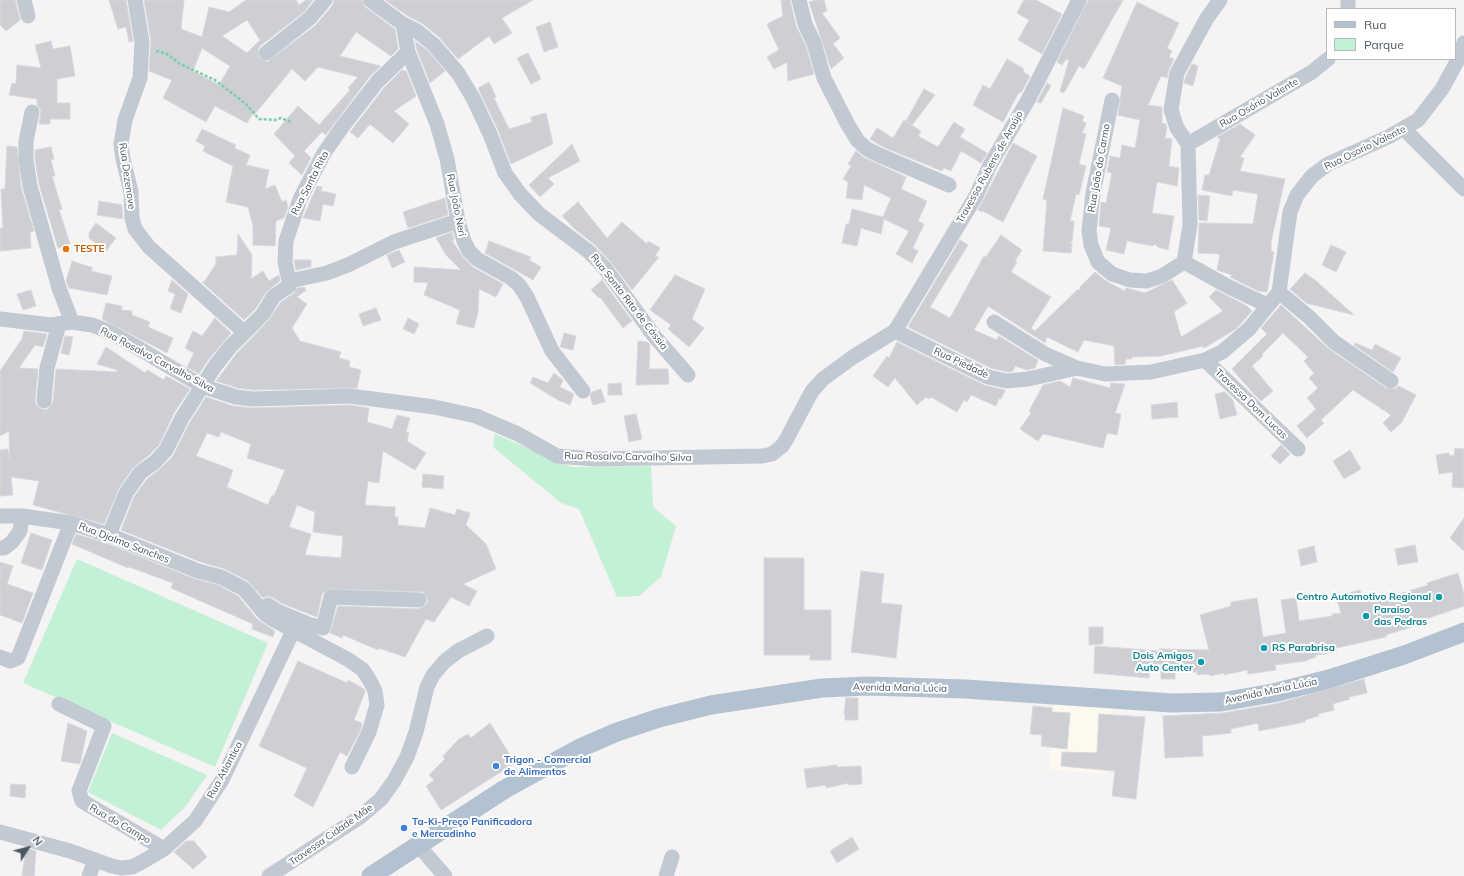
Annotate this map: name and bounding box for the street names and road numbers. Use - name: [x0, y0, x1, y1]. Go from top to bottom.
- street label: Rua Osório Valente: [1217, 76, 1301, 130]
- street label: Travessa Rubens de Araújo: [954, 109, 1026, 225]
- street label: Rua João do Carmo: [1085, 123, 1113, 213]
- street label: Rua Osorio Valente: [1322, 123, 1408, 173]
- street label: Rua Dezenove: [116, 142, 138, 210]
- street label: Rua Santa Rita: [289, 149, 331, 217]
- street label: Rua João Neri: [444, 173, 468, 237]
- street label: Rua Santa Rita de Cássia: [588, 252, 670, 352]
- street label: Rua Rosalvo Carvalho Silva: [98, 325, 216, 395]
- street label: Rua Piedade: [932, 345, 990, 381]
- street label: Travessa Dom Lucas: [1212, 366, 1290, 442]
- street label: Rua Rosalvo Carvalho Silva: [564, 450, 692, 464]
- street label: Rua Djalma Sanches: [77, 520, 171, 566]
- street label: Avenida Maria Lúcia: [1224, 675, 1318, 707]
- street label: Avenida Maria Lúcia: [853, 681, 947, 695]
- street label: Rua Atlantica: [205, 739, 245, 801]
- street label: Rua do Campo: [87, 802, 153, 846]
- street label: Travessa Cidade Mãe: [287, 802, 375, 868]

